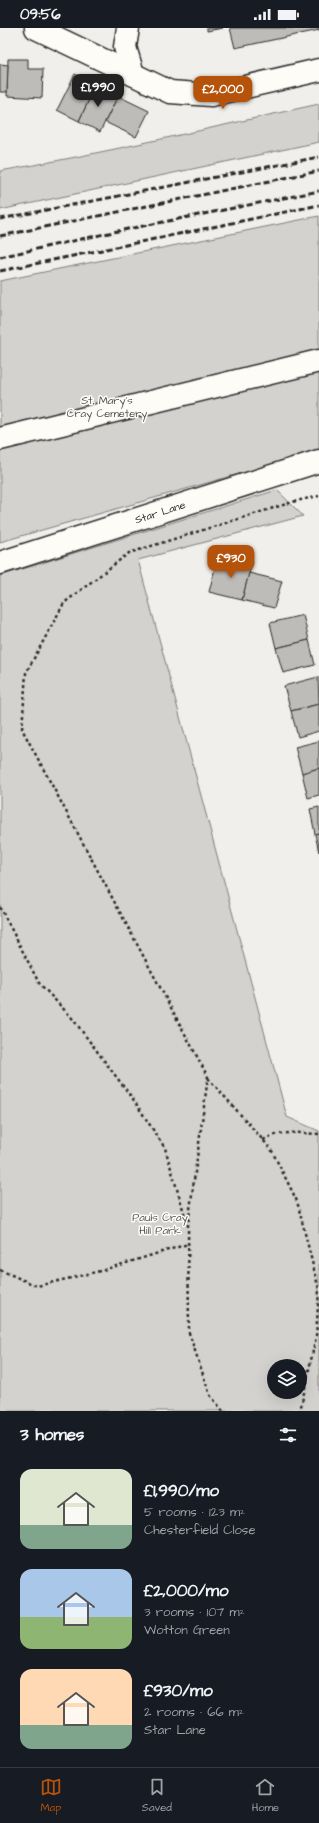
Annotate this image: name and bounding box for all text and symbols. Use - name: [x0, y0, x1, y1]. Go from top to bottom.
- text: 09:56: [20, 4, 61, 25]
- pin: £1,990: [65, 74, 131, 108]
- pin: £2,000: [190, 76, 256, 110]
- text: £1,990: [81, 78, 115, 96]
- text: £2,000: [202, 80, 244, 98]
- park label: St. Mary's Cray Cemetery: [67, 393, 147, 422]
- street label: Star Lane: [133, 497, 187, 527]
- pin: £930: [207, 545, 255, 579]
- text: £930: [216, 549, 246, 567]
- park label: Pauls Cray Hill Park: [132, 1210, 188, 1238]
- map controls: [267, 1359, 307, 1399]
- button: layers: [267, 1359, 307, 1399]
- text: 3 homes: [20, 1423, 84, 1447]
- icon: filters: [277, 1424, 299, 1446]
- text: £1,990/mo: [144, 1479, 219, 1503]
- icon: home: [52, 1485, 100, 1533]
- text: 5 rooms · 123 m²: [144, 1503, 245, 1521]
- text: Chesterfield Close: [144, 1521, 255, 1539]
- text: £2,000/mo: [144, 1579, 229, 1603]
- icon: home: [52, 1585, 100, 1633]
- text: 3 rooms · 107 m²: [144, 1603, 245, 1621]
- text: Wotton Green: [144, 1621, 230, 1639]
- text: £930/mo: [144, 1679, 213, 1703]
- icon: home: [52, 1685, 100, 1733]
- text: 2 rooms · 66 m²: [144, 1703, 244, 1721]
- text: Star Lane: [144, 1721, 206, 1739]
- tab: Map: [40, 1776, 62, 1815]
- tab: Saved: [142, 1776, 172, 1815]
- tab: Home: [252, 1776, 279, 1815]

